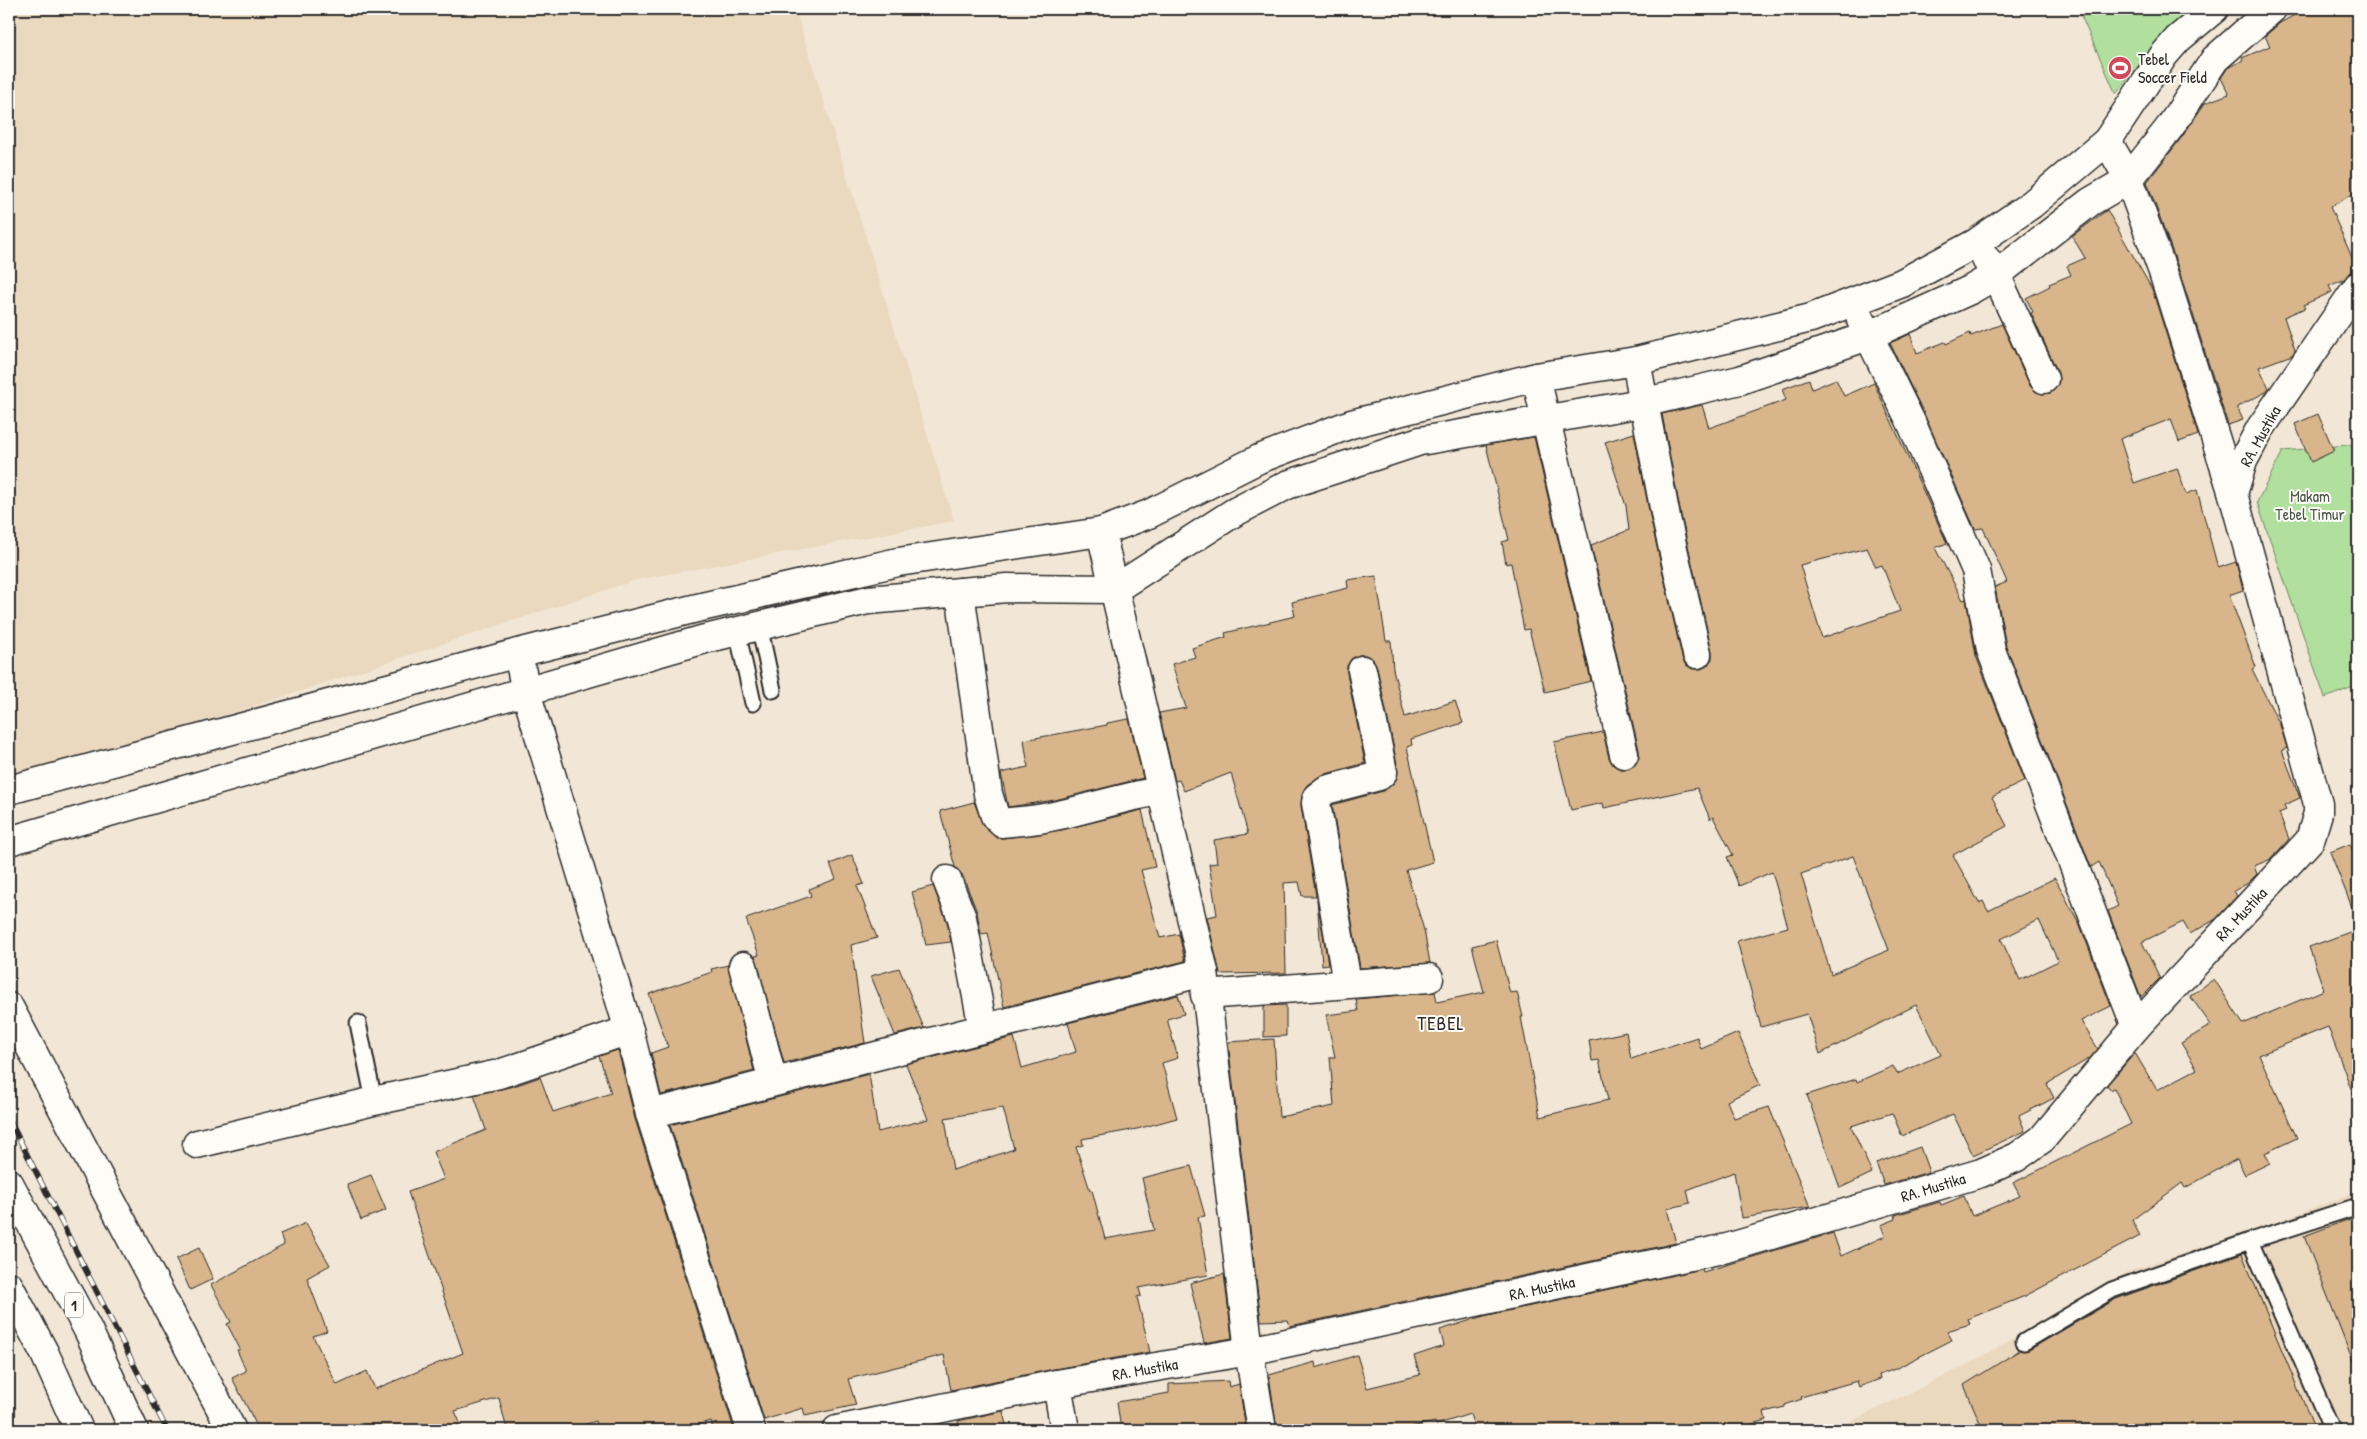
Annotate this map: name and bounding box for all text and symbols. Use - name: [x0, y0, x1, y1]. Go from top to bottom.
- place label: Tebel Soccer Field: [2138, 48, 2207, 88]
- sports icon: Tebel Soccer Field: [2107, 55, 2133, 81]
- street label: RA. Mustika: [2234, 402, 2286, 470]
- park label: Makam Tebel Timur: [2275, 485, 2345, 525]
- street label: RA. Mustika: [2210, 882, 2272, 946]
- district label: TEBEL: [1417, 1010, 1465, 1036]
- street label: RA. Mustika: [1898, 1167, 1968, 1207]
- street label: RA. Mustika: [1507, 1270, 1577, 1306]
- road number: 1: [65, 1292, 83, 1318]
- street label: RA. Mustika: [1110, 1352, 1180, 1386]

